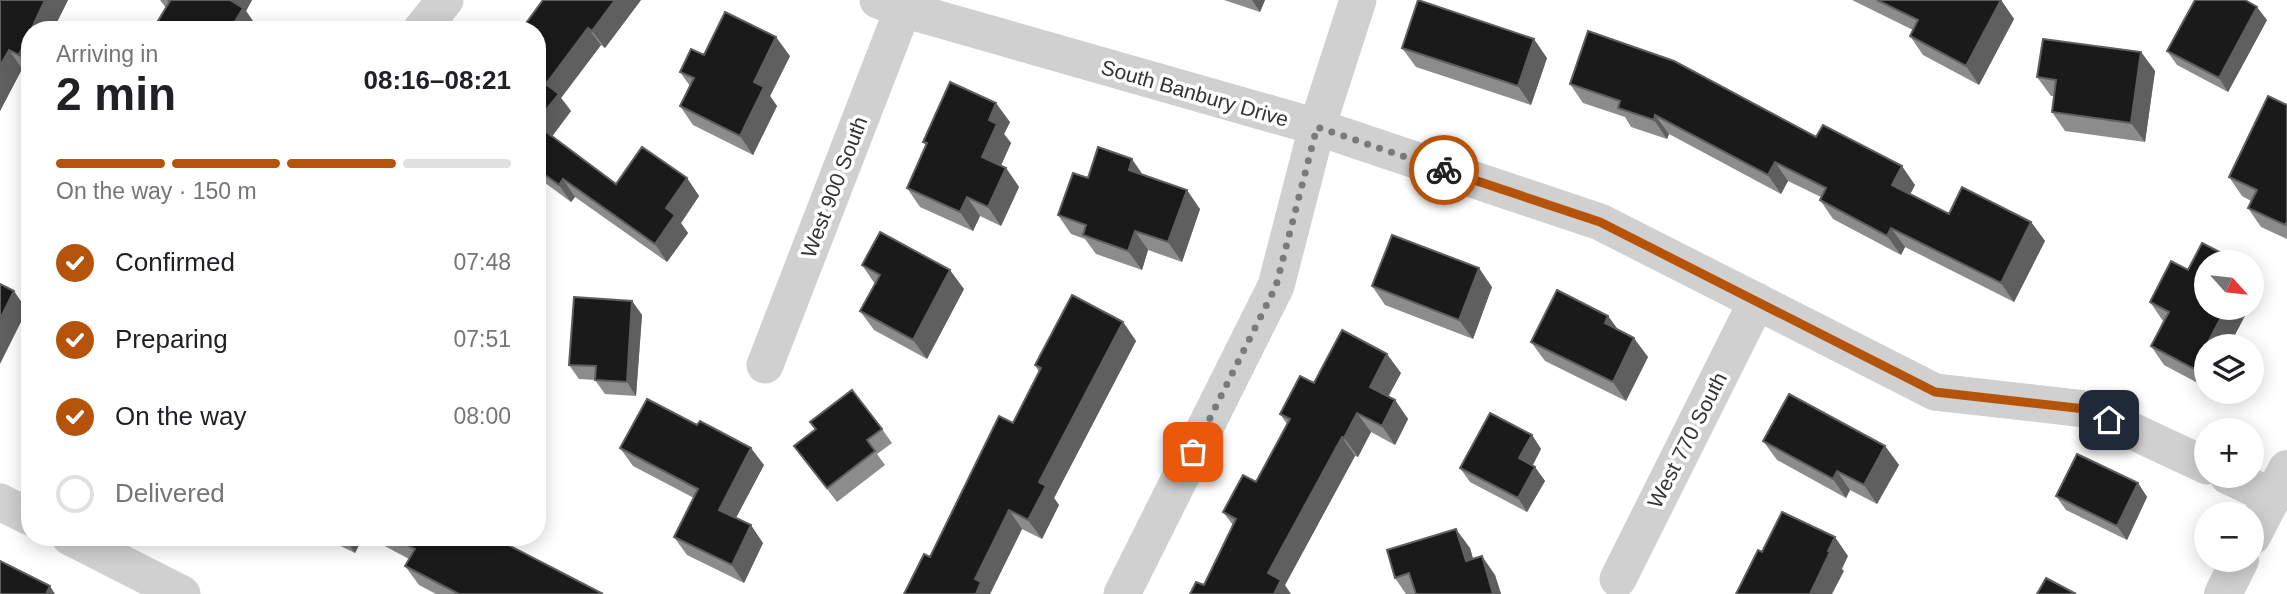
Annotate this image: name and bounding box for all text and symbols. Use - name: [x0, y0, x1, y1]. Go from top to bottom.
- text: Arriving in: [56, 41, 158, 67]
- street label: South Banbury Drive: [1099, 55, 1291, 131]
- text: 08:16–08:21: [364, 65, 511, 95]
- text: 2 min: [56, 68, 176, 120]
- street label: West 900 South: [797, 113, 871, 261]
- courier: [1409, 135, 1479, 205]
- icon: bike: [1425, 151, 1463, 189]
- text: On the way · 150 m: [56, 178, 257, 204]
- icon: check: [56, 244, 94, 282]
- text: Confirmed: [115, 247, 235, 277]
- text: 07:48: [453, 249, 511, 275]
- north arrow: [2194, 250, 2264, 320]
- map controls: [2194, 250, 2264, 572]
- icon: check: [56, 321, 94, 359]
- text: Preparing: [115, 324, 228, 354]
- text: 07:51: [453, 326, 511, 352]
- button: layers: [2194, 334, 2264, 404]
- street label: West 770 South: [1643, 368, 1731, 512]
- pin: [2079, 390, 2139, 450]
- icon: check: [56, 398, 94, 436]
- text: On the way: [115, 401, 247, 431]
- icon: home: [2090, 401, 2128, 439]
- text: 08:00: [453, 403, 511, 429]
- button: +: [2194, 418, 2264, 488]
- pin: [1163, 422, 1223, 482]
- icon: bag: [1174, 433, 1212, 471]
- text: Delivered: [115, 478, 225, 508]
- button: −: [2194, 502, 2264, 572]

